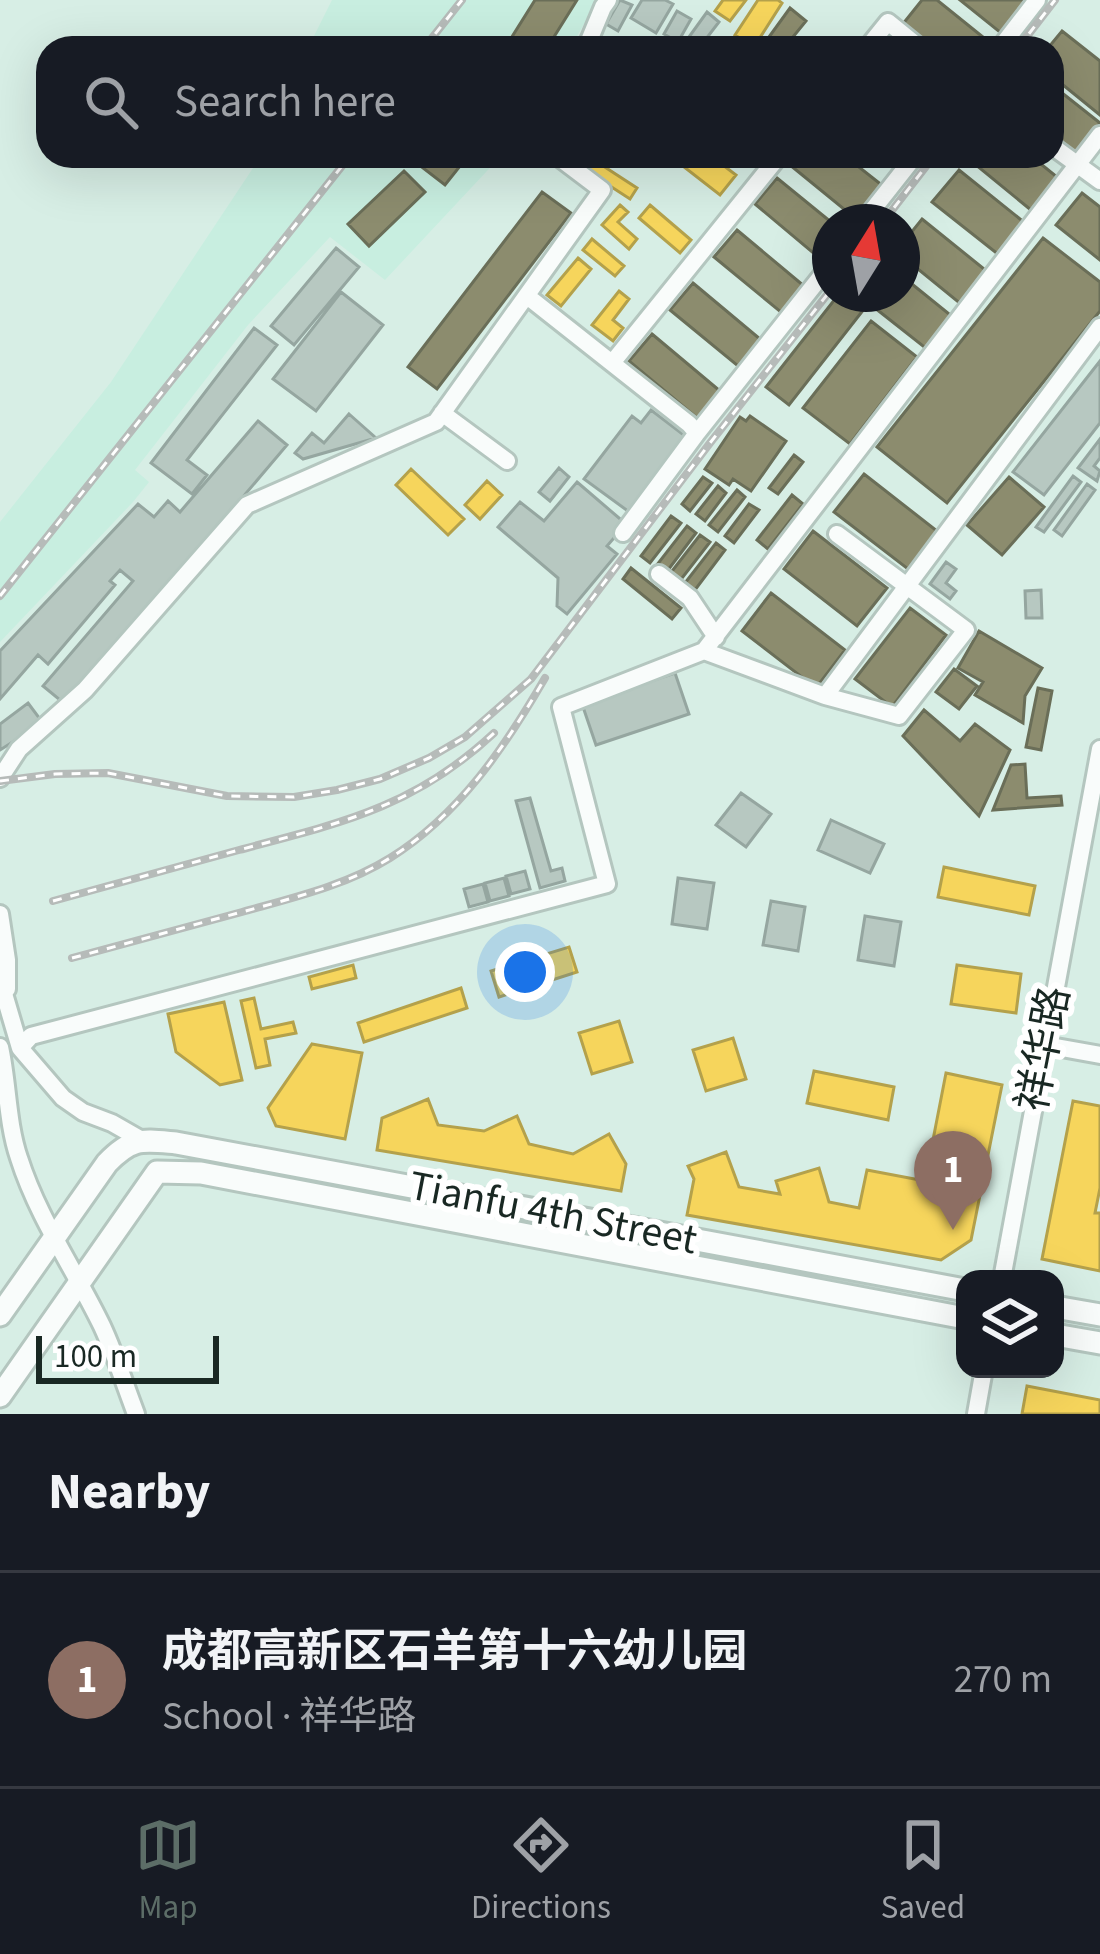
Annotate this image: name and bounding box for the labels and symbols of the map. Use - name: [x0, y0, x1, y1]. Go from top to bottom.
- north arrow: [812, 204, 920, 312]
- your location: [495, 942, 555, 1002]
- street label: 祥华路: [1003, 981, 1085, 1117]
- pin: 1: [914, 1131, 992, 1230]
- street label: Tianfu 4th Street: [404, 1156, 702, 1270]
- scale bar: [36, 1330, 219, 1383]

